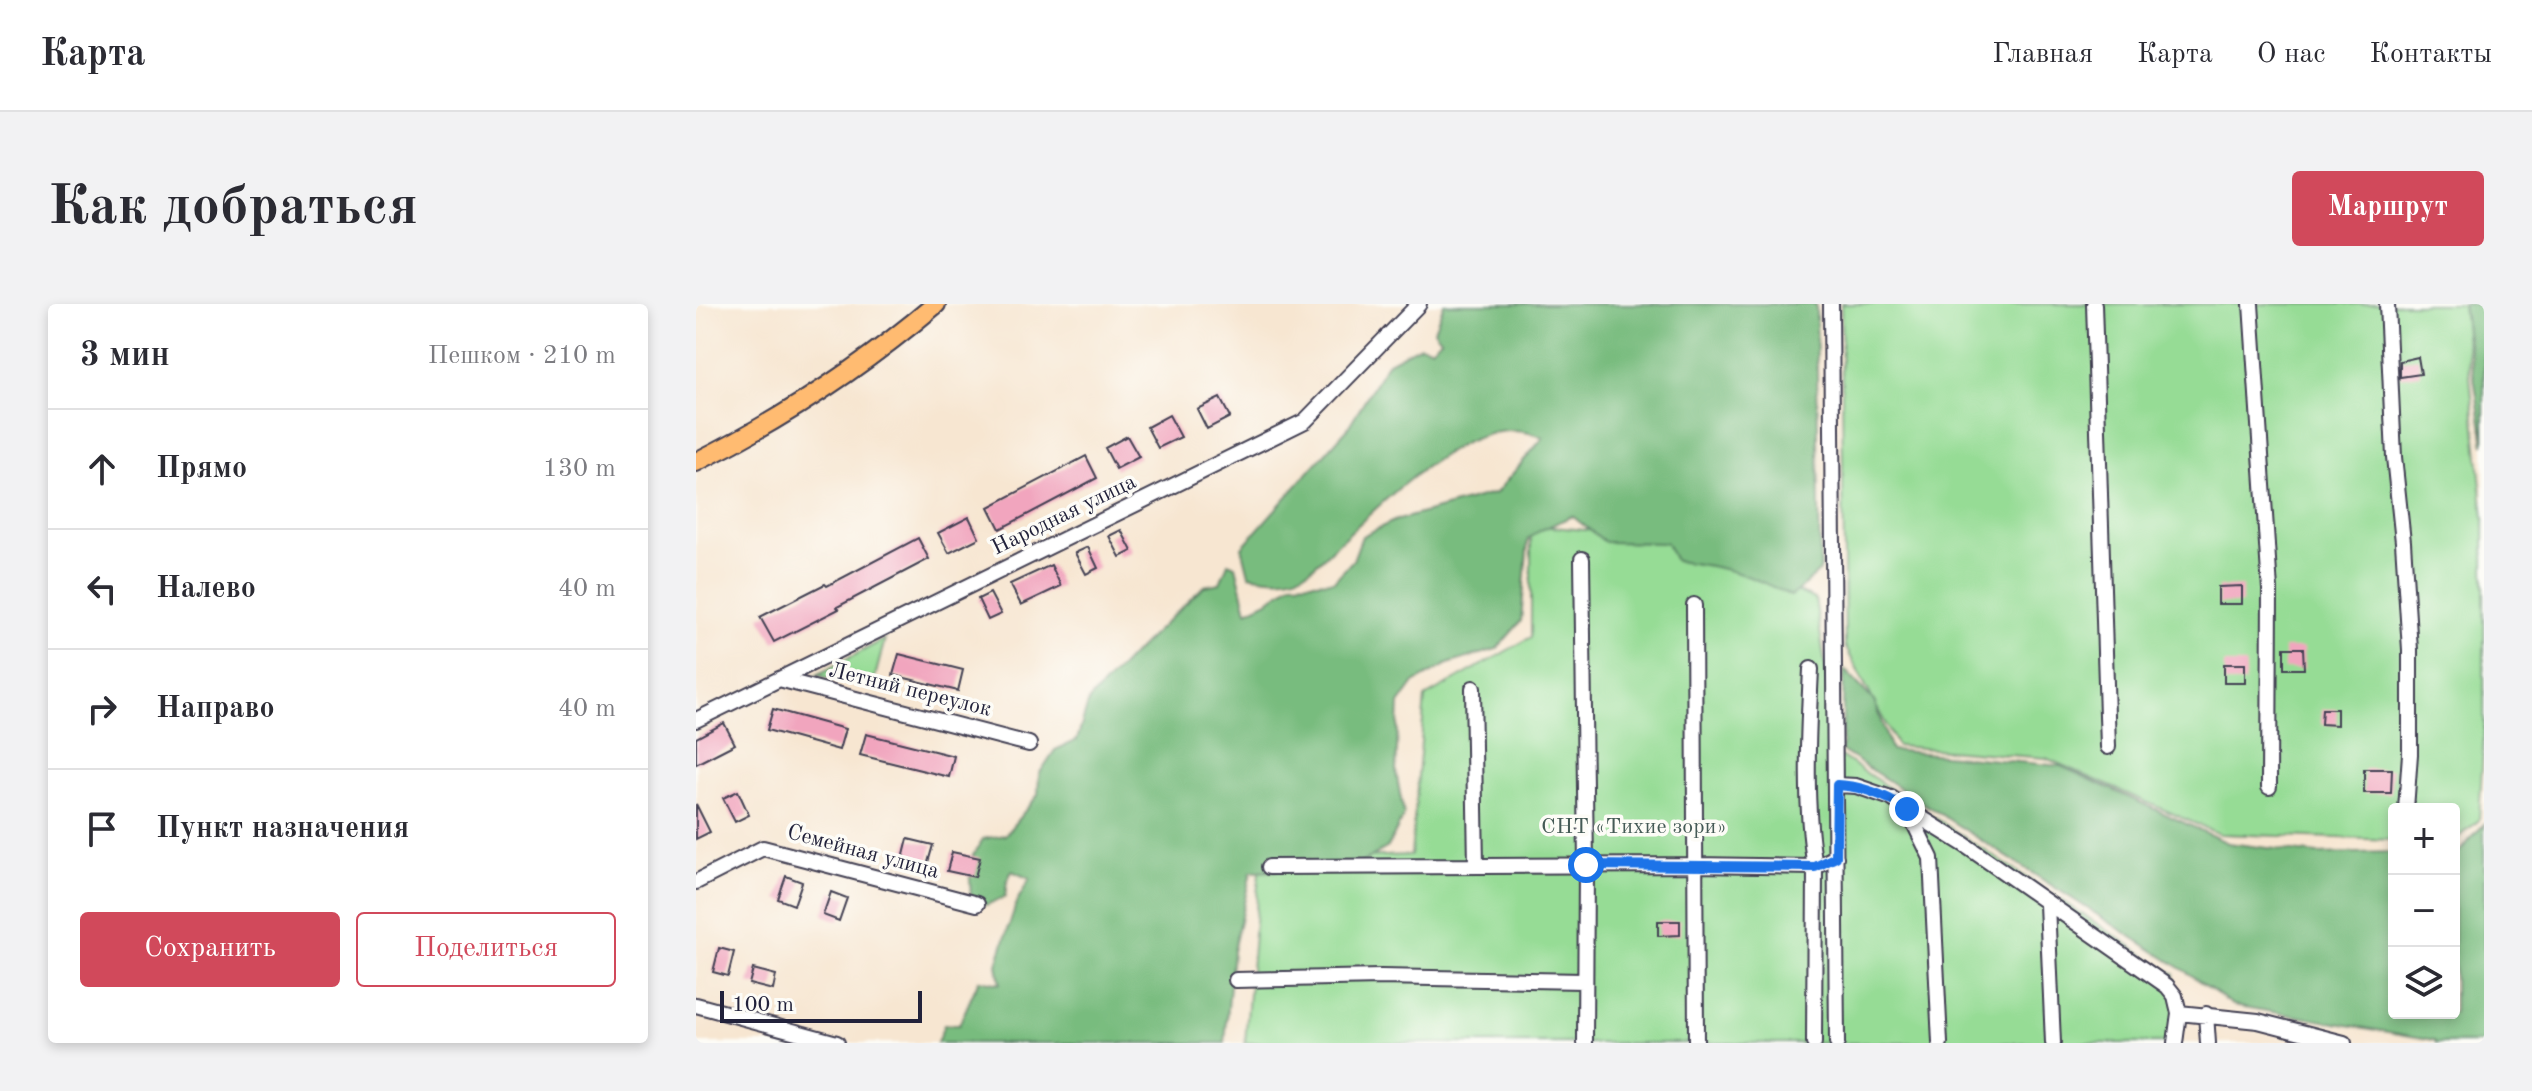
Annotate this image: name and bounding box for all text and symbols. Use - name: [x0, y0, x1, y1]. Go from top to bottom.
- text: Карта: [40, 36, 146, 74]
- text: Главная: [1992, 41, 2093, 69]
- text: Карта: [2137, 41, 2213, 69]
- text: О нас: [2257, 41, 2326, 69]
- text: Контакты: [2370, 41, 2492, 69]
- button: Маршрут: [2292, 171, 2484, 246]
- text: Как добраться: [48, 180, 418, 236]
- text: 3 мин: [80, 339, 170, 373]
- text: Пешком · 210 m: [428, 343, 616, 369]
- icon: ahead: [80, 447, 124, 491]
- text: Прямо: [156, 454, 247, 484]
- text: 130 m: [543, 456, 616, 482]
- street label: Народная улица: [988, 471, 1140, 559]
- icon: left: [80, 567, 124, 611]
- text: Налево: [156, 574, 256, 604]
- text: 40 m: [558, 576, 616, 602]
- street label: Летний переулок: [826, 659, 994, 721]
- icon: right: [80, 687, 124, 731]
- text: Направо: [156, 694, 275, 724]
- text: 40 m: [558, 696, 616, 722]
- route end: [1889, 791, 1925, 827]
- map controls: [2388, 803, 2460, 1019]
- button: +: [2388, 803, 2460, 875]
- icon: arrive: [80, 807, 124, 851]
- text: Пункт назначения: [156, 814, 409, 844]
- park label: СНТ «Тихие зори»: [1541, 816, 1727, 838]
- street label: Семейная улица: [785, 821, 941, 883]
- route start: [1568, 847, 1604, 883]
- button: −: [2388, 875, 2460, 947]
- button: Сохранить: [80, 912, 340, 987]
- button: Поделиться: [356, 912, 616, 987]
- button: layers: [2388, 947, 2460, 1019]
- scale bar: [720, 987, 922, 1023]
- text: 100 m: [732, 994, 794, 1016]

